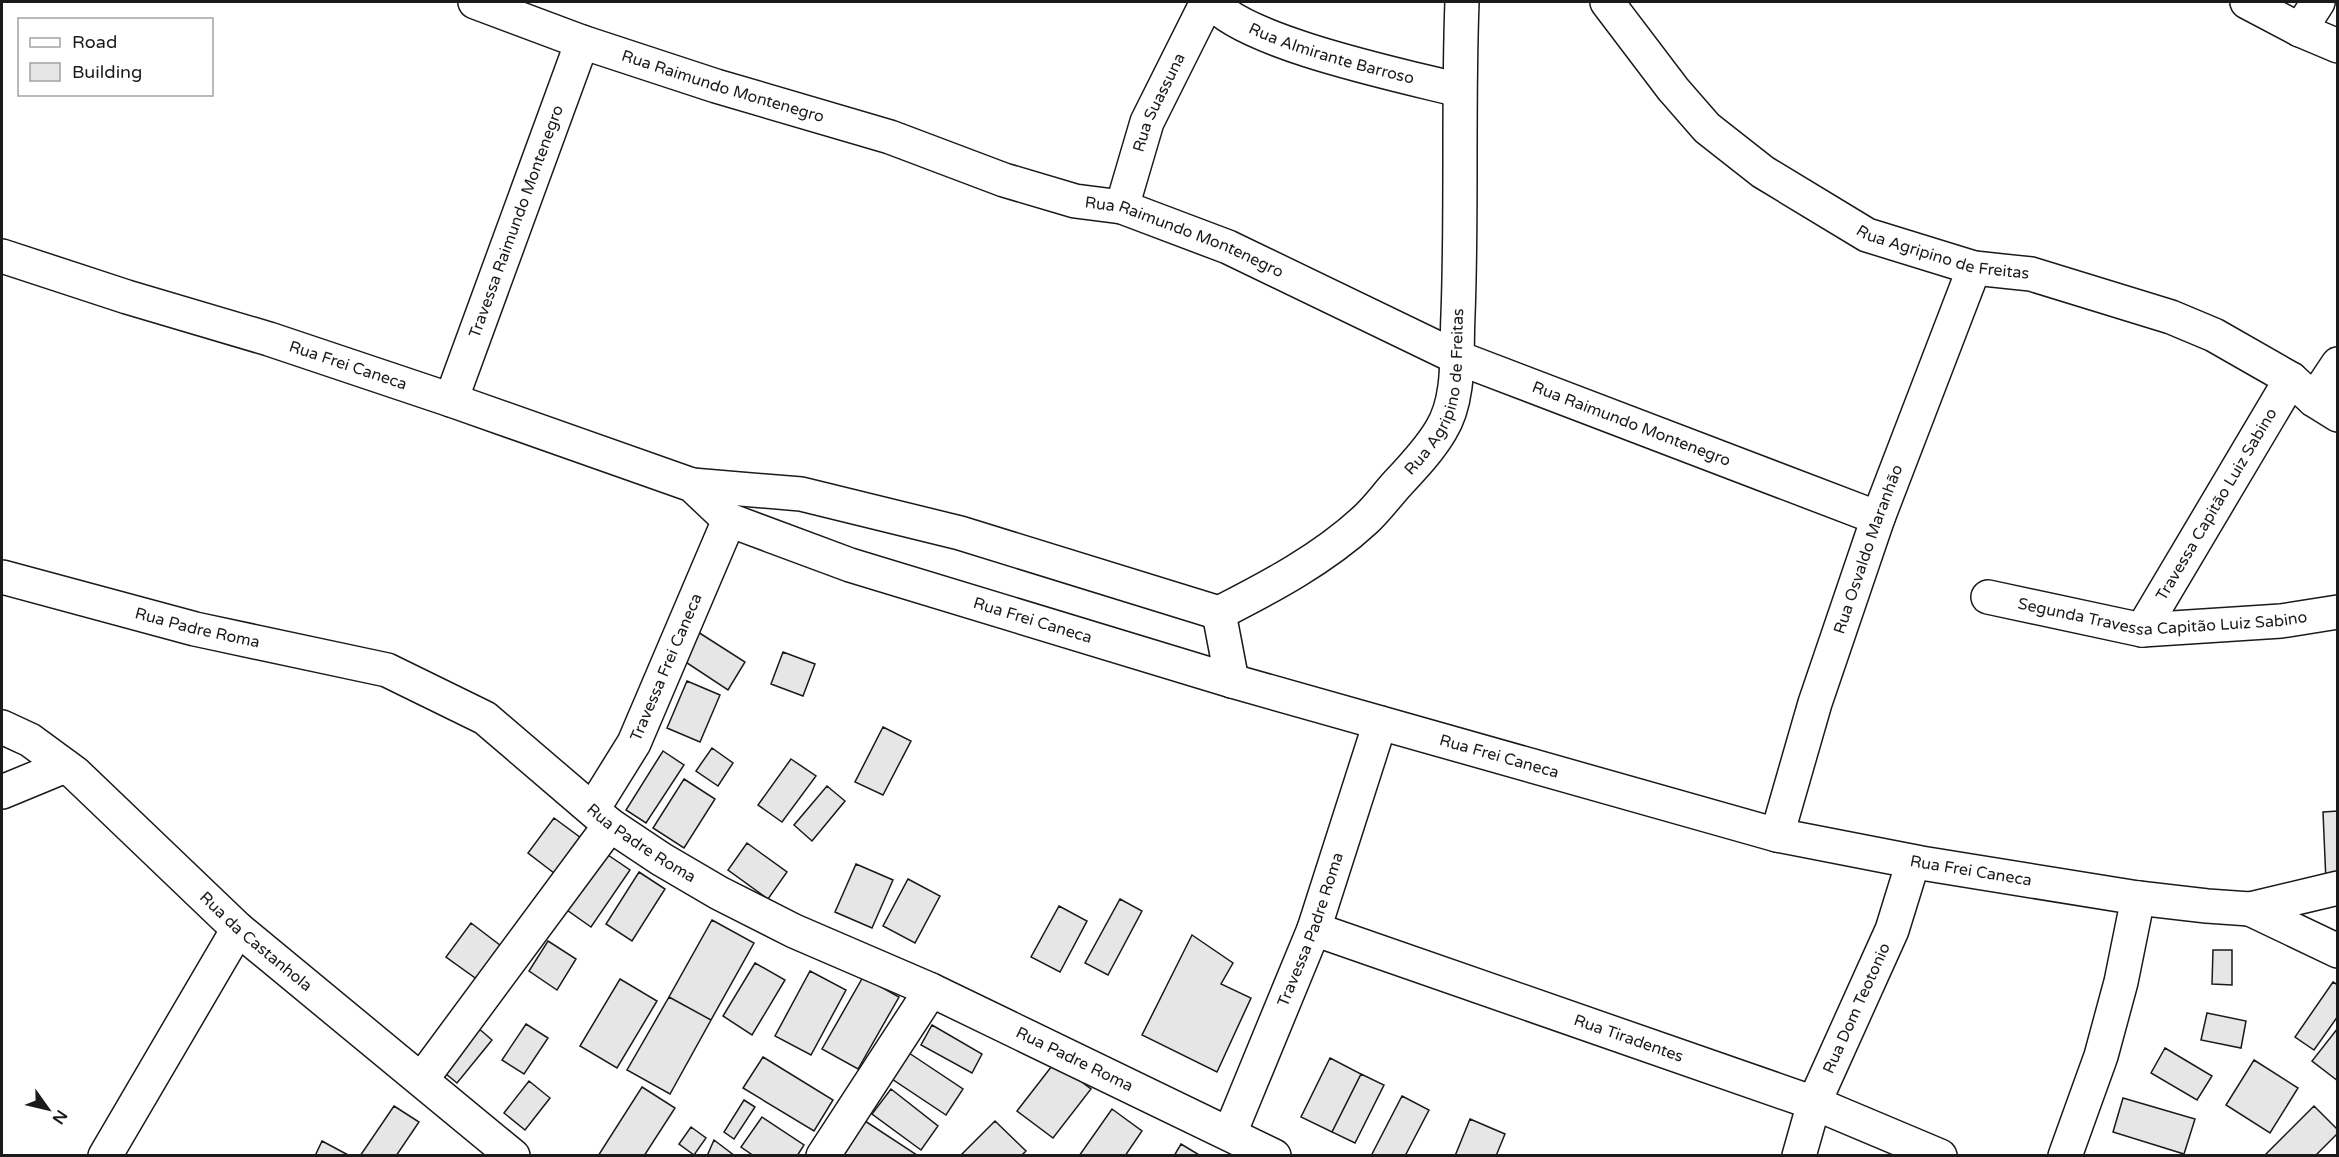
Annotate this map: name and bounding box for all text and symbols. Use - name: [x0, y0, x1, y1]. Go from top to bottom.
- legend: [18, 18, 213, 96]
- street label: Rua Almirante Barroso: [1245, 19, 1416, 89]
- text: Road: [72, 31, 117, 53]
- street label: Rua Raimundo Montenegro: [619, 46, 827, 127]
- street label: Rua Suassuna: [1129, 50, 1190, 155]
- text: Building: [72, 61, 142, 83]
- street label: Travessa Raimundo Montenegro: [465, 102, 568, 341]
- street label: Rua Raimundo Montenegro: [1084, 192, 1287, 282]
- street label: Rua Agripino de Freitas: [1852, 221, 2030, 284]
- street label: Rua Agripino de Freitas: [1400, 308, 1468, 479]
- street label: Rua Frei Caneca: [286, 336, 410, 395]
- street label: Rua Raimundo Montenegro: [1529, 377, 1734, 471]
- street label: Travessa Capitão Luiz Sabino: [2152, 405, 2281, 604]
- street label: Rua Osvaldo Maranhão: [1829, 462, 1908, 637]
- street label: Travessa Frei Caneca: [626, 590, 707, 744]
- street label: Rua Frei Caneca: [971, 593, 1094, 648]
- street label: Segunda Travessa Capitão Luiz Sabino: [2016, 594, 2309, 640]
- street label: Rua Padre Roma: [133, 603, 262, 653]
- street label: Rua Frei Caneca: [1437, 730, 1561, 783]
- street label: Rua Padre Roma: [582, 799, 699, 887]
- street label: Travessa Padre Roma: [1273, 850, 1348, 1010]
- street label: Rua Frei Caneca: [1908, 851, 2033, 891]
- street label: Rua da Castanhola: [195, 887, 316, 996]
- street label: Rua Dom Teotonio: [1819, 940, 1895, 1077]
- street label: Rua Tiradentes: [1571, 1010, 1686, 1067]
- street label: Rua Padre Roma: [1013, 1023, 1136, 1096]
- north arrow: [18, 1079, 78, 1139]
- text: N: [48, 1106, 71, 1128]

